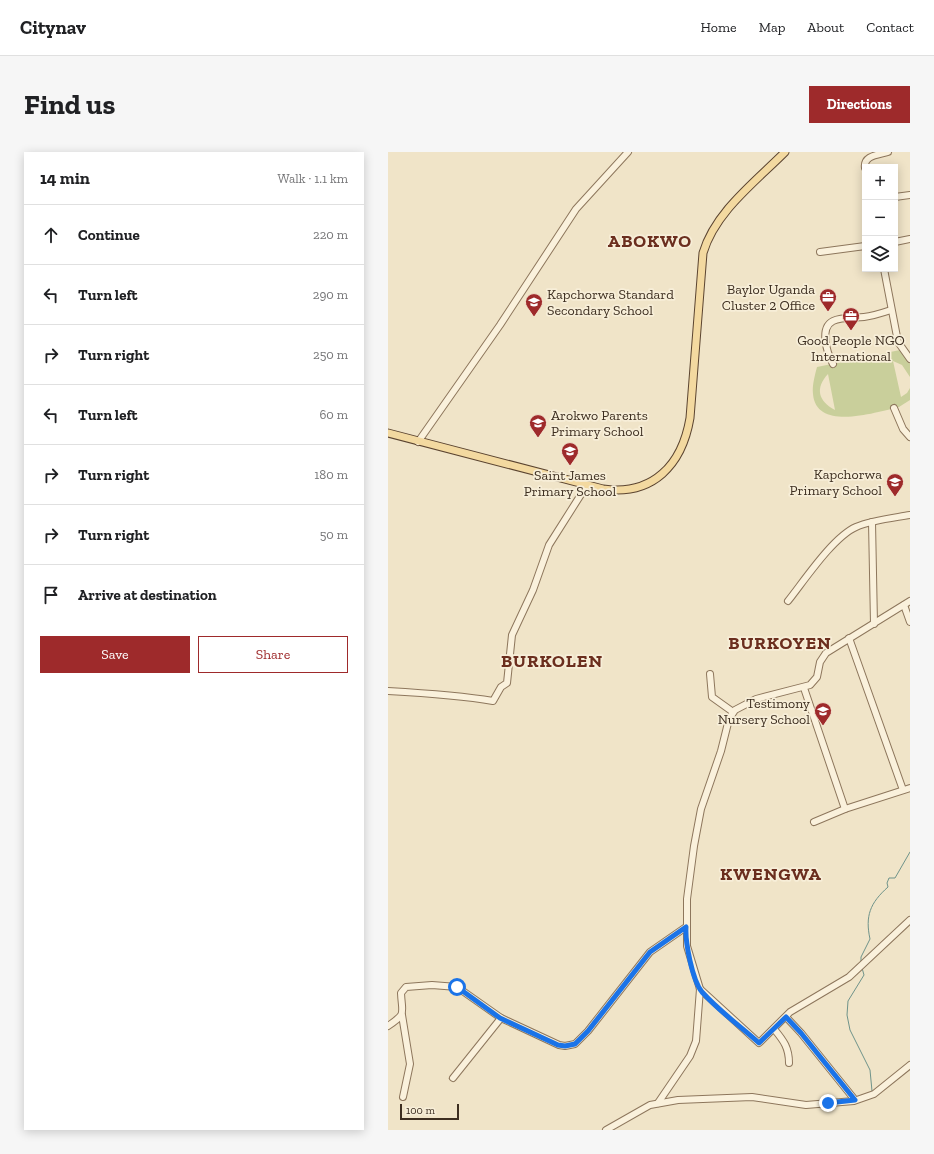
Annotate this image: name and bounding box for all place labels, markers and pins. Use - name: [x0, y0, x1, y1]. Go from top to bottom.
- place label: Baylor Uganda Cluster 2 Office: [722, 281, 815, 314]
- place label: Kapchorwa Standard Secondary School: [547, 286, 674, 319]
- office icon: Baylor Uganda Cluster 2 Office: [818, 287, 838, 312]
- school or university icon: Kapchorwa Standard Secondary School: [524, 292, 544, 317]
- office icon: Good People NGO International: [841, 306, 861, 331]
- place label: Good People NGO International: [797, 332, 905, 365]
- place label: Arokwo Parents Primary School: [551, 407, 648, 440]
- school or university icon: Arokwo Parents Primary School: [528, 413, 548, 438]
- school or university icon: Saint James Primary School: [560, 441, 580, 466]
- place label: Kapchorwa Primary School: [790, 466, 882, 499]
- place label: Saint James Primary School: [524, 467, 616, 500]
- school or university icon: Kapchorwa Primary School: [885, 472, 905, 497]
- place label: Testimony Nursery School: [718, 695, 811, 728]
- school or university icon: Testimony Nursery School: [813, 701, 833, 726]

